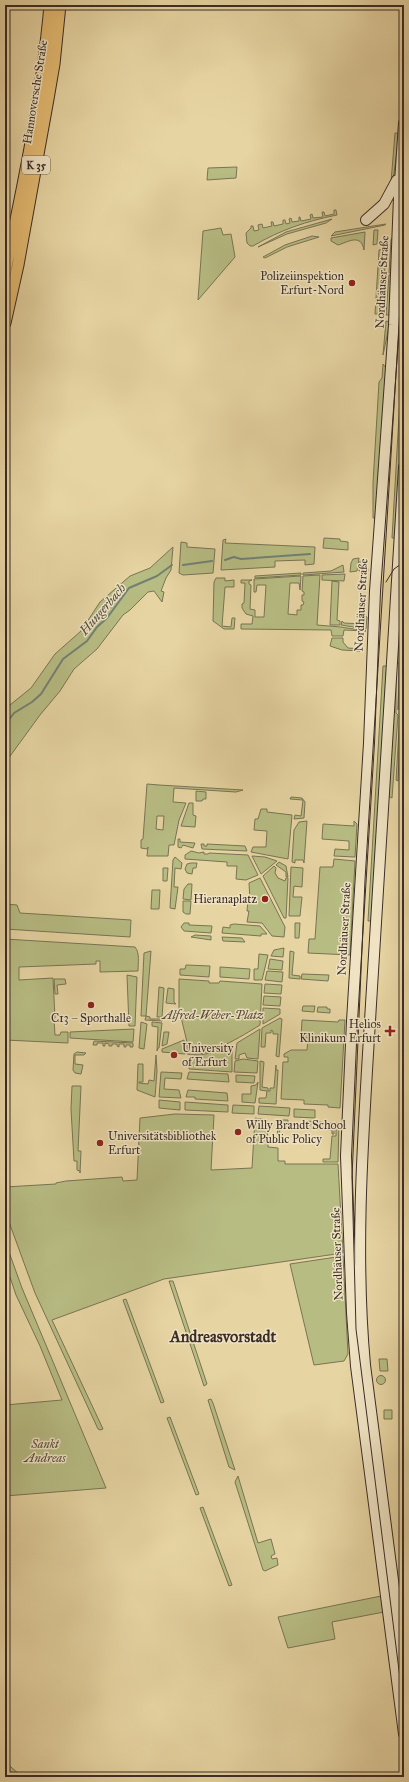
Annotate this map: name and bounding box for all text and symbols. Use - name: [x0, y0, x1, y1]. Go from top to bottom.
- street label: Hannoversche Straße: [20, 39, 50, 145]
- road number: K 35: [22, 156, 50, 174]
- street label: Nordhäuser Straße: [373, 235, 391, 329]
- place label: Polizeiinspektion Erfurt-Nord: [260, 269, 345, 297]
- marker: Polizeiinspektion Erfurt-Nord: [347, 278, 357, 288]
- street label: Nordhäuser Straße: [352, 558, 370, 652]
- water label: Hungerbach: [75, 580, 130, 639]
- street label: Nordhäuser Straße: [335, 882, 353, 976]
- place label: Hieranaplatz: [193, 892, 257, 906]
- marker: Hieranaplatz: [260, 894, 270, 904]
- marker: C13 – Sporthalle: [86, 1000, 96, 1010]
- park label: Alfred-Weber-Platz: [160, 1008, 264, 1022]
- place label: C13 – Sporthalle: [51, 1011, 131, 1025]
- place label: Helios Klinikum Erfurt: [299, 1017, 382, 1045]
- marker: Helios Klinikum Erfurt: [384, 1025, 396, 1037]
- place label: University of Erfurt: [182, 1041, 234, 1069]
- marker: University of Erfurt: [169, 1050, 179, 1060]
- place label: Willy Brandt School of Public Policy: [246, 1118, 347, 1146]
- marker: Willy Brandt School of Public Policy: [233, 1127, 243, 1137]
- place label: Universitätsbibliothek Erfurt: [108, 1129, 217, 1157]
- marker: Universitätsbibliothek Erfurt: [95, 1138, 105, 1148]
- street label: Nordhäuser Straße: [328, 1207, 346, 1301]
- district label: Andreasvorstadt: [169, 1327, 276, 1346]
- park label: Sankt Andreas: [22, 1437, 66, 1465]

